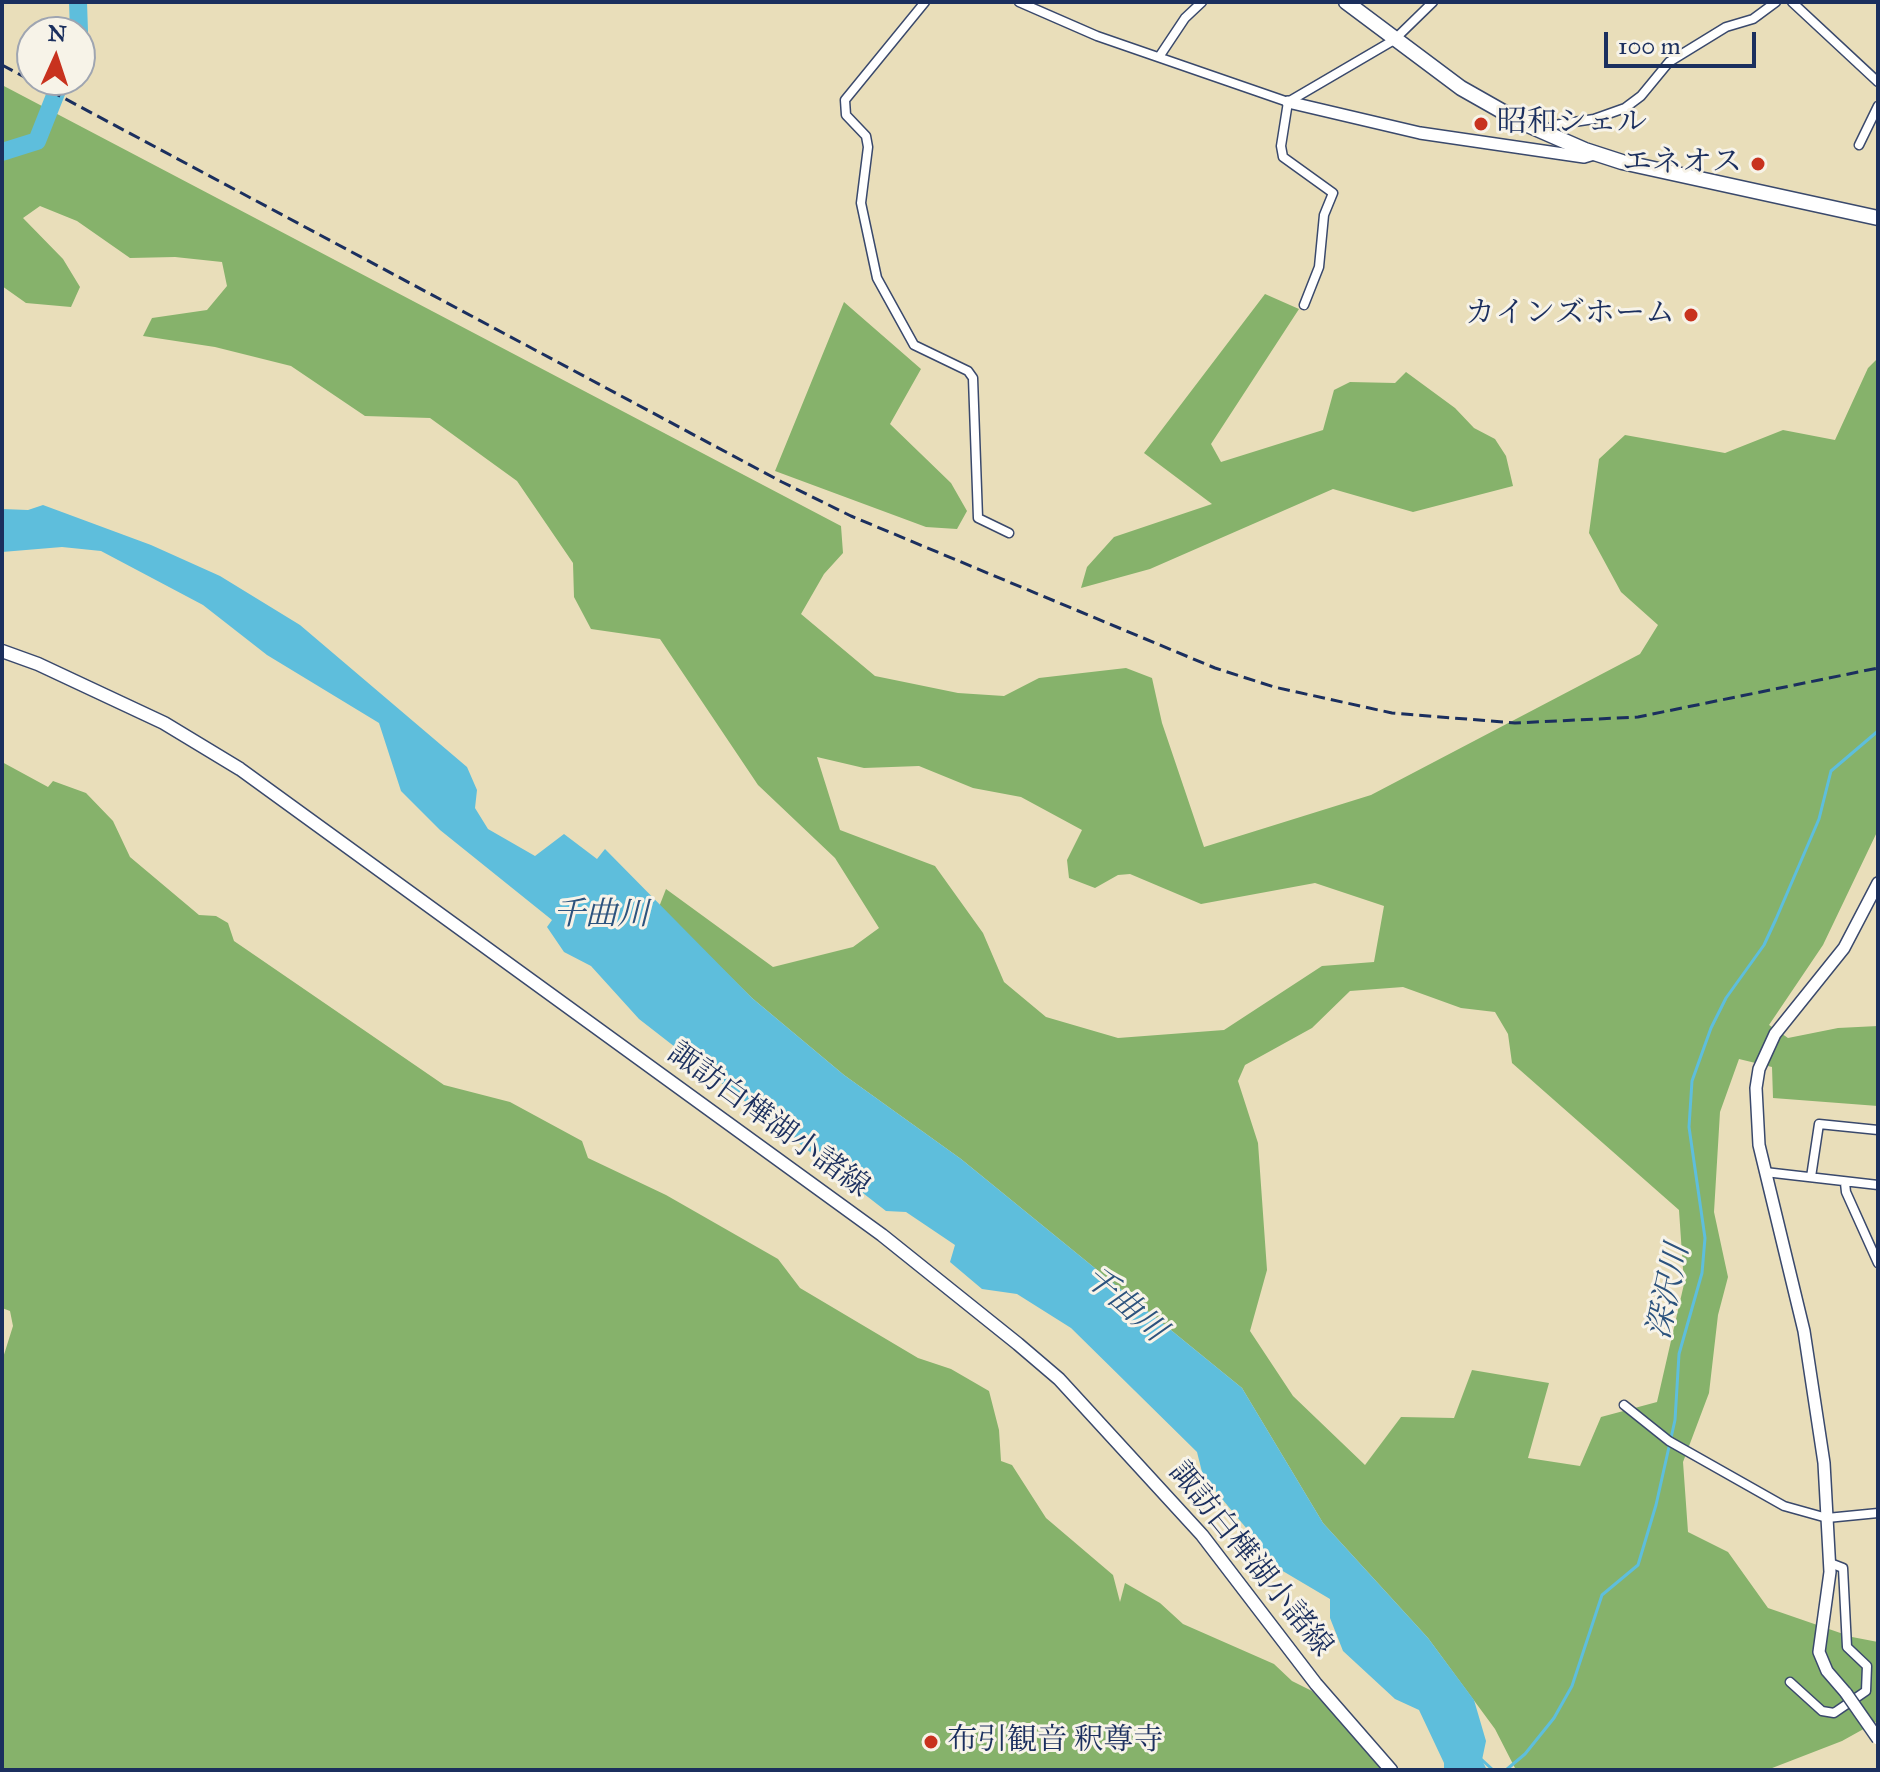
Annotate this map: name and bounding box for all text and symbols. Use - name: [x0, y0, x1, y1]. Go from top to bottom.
- north arrow: [16, 16, 96, 96]
- scale bar: [1608, 16, 1760, 66]
- text: N: [47, 20, 67, 48]
- text: 100 m: [1618, 31, 1681, 61]
- place label: 昭和シェル: [1497, 106, 1647, 142]
- marker: 昭和シェル: [1472, 115, 1490, 133]
- place label: エネオス: [1622, 146, 1742, 182]
- marker: エネオス: [1749, 155, 1767, 173]
- place label: カインズホーム: [1465, 297, 1675, 333]
- marker: カインズホーム: [1682, 306, 1700, 324]
- water label: 千曲川: [553, 897, 649, 935]
- street label: 諏訪白樺湖小諸線: [660, 1036, 876, 1206]
- water label: 深沢川: [1641, 1241, 1699, 1343]
- water label: 千曲川: [1075, 1259, 1173, 1351]
- street label: 諏訪白樺湖小諸線: [1160, 1455, 1340, 1665]
- place label: 布引観音 釈尊寺: [947, 1724, 1163, 1760]
- marker: 布引観音 釈尊寺: [922, 1733, 940, 1751]

